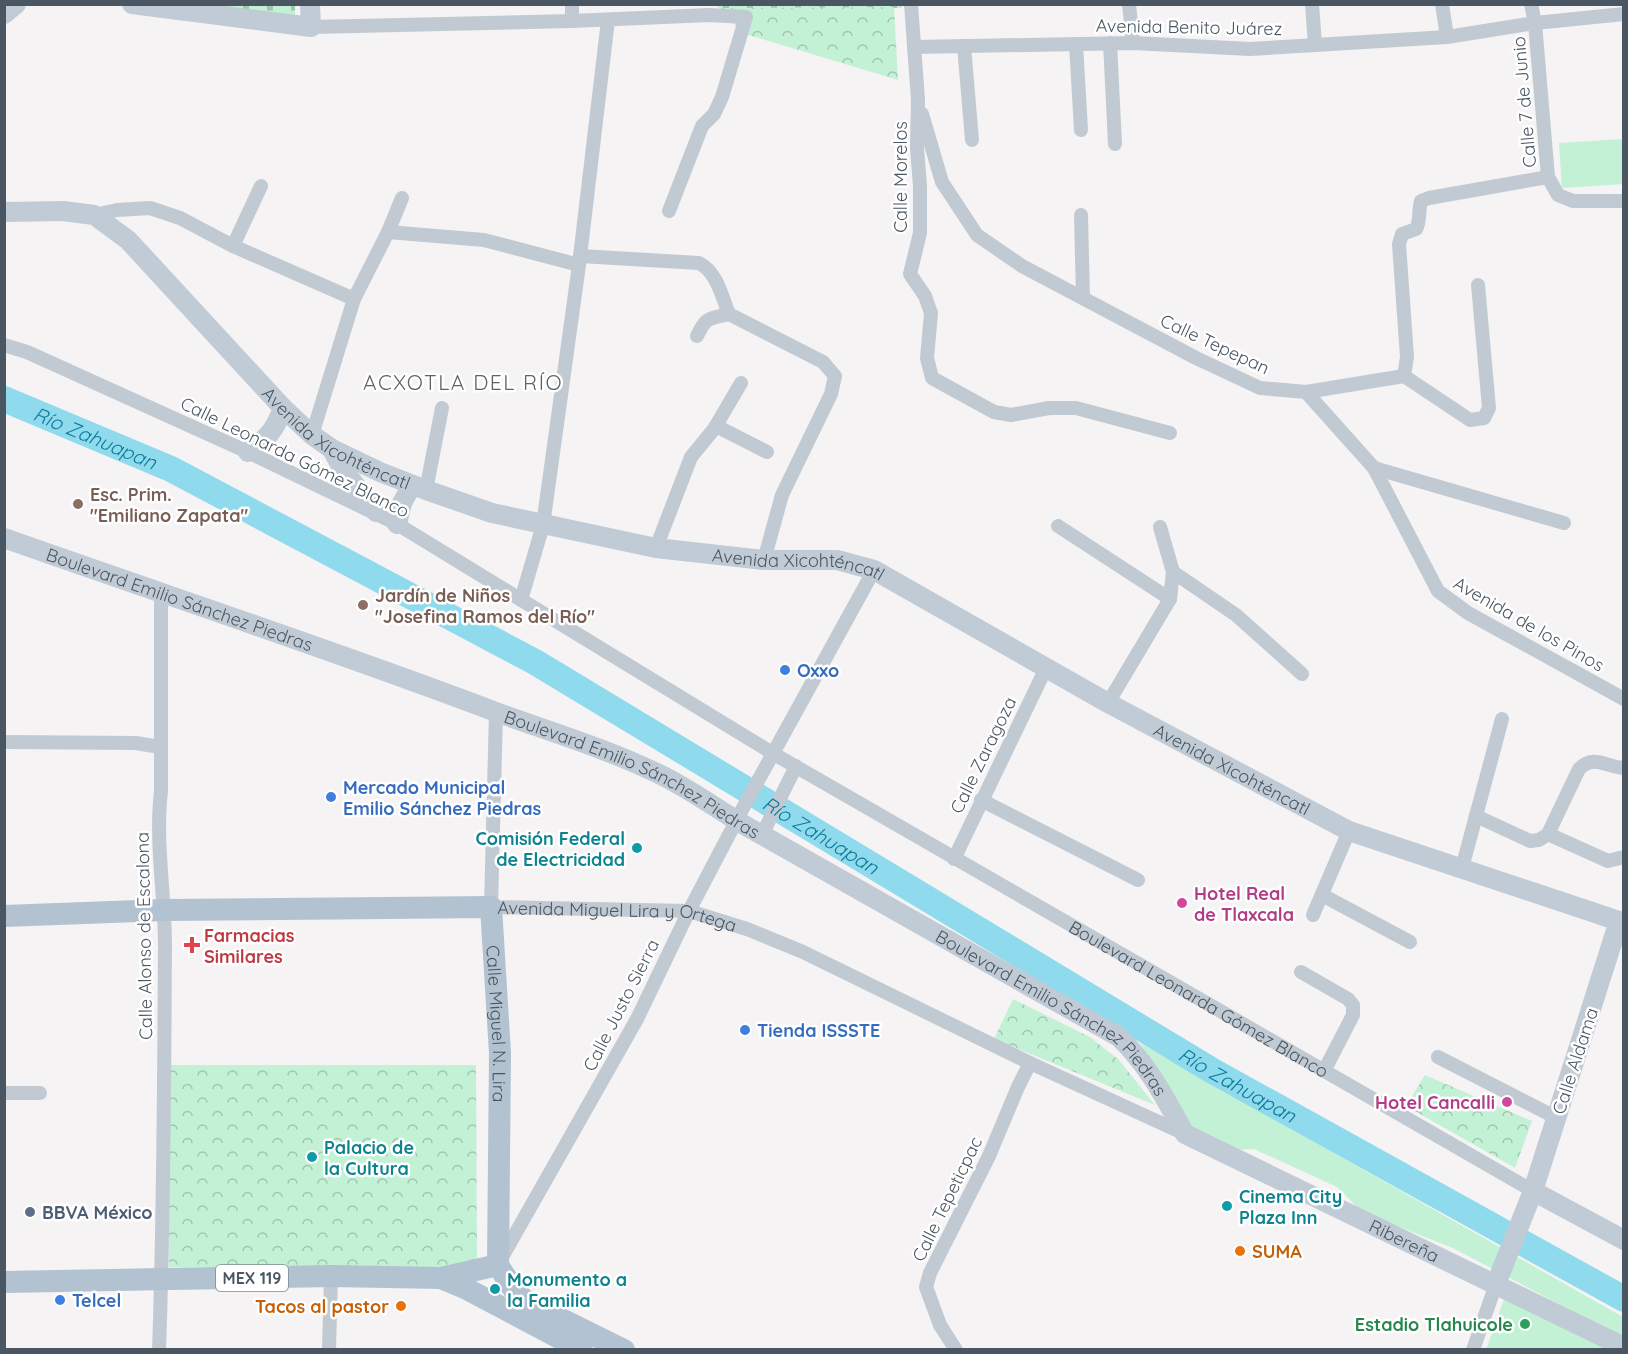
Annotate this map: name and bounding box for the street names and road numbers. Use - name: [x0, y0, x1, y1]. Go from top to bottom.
- street label: Avenida Benito Juárez: [1096, 14, 1282, 40]
- street label: Calle 7 de Junio: [1507, 35, 1541, 169]
- street label: Calle Morelos: [889, 121, 912, 233]
- street label: Calle Tepepan: [1157, 309, 1273, 379]
- street label: Avenida Xicohténcatl: [258, 382, 414, 494]
- street label: Calle Leonarda Gómez Blanco: [177, 391, 413, 523]
- street label: Boulevard Emilio Sánchez Piedras: [43, 542, 316, 656]
- street label: Avenida Xicohténcatl: [711, 543, 889, 585]
- street label: Avenida de los Pinos: [1450, 571, 1608, 677]
- street label: Calle Zaragoza: [945, 693, 1021, 817]
- street label: Boulevard Emilio Sánchez Piedras: [501, 704, 764, 843]
- street label: Avenida Xicohténcatl: [1150, 718, 1314, 820]
- street label: Calle Alonso de Escalona: [131, 832, 157, 1040]
- street label: Avenida Miguel Lira y Ortega: [497, 896, 740, 937]
- street label: Boulevard Leonarda Gómez Blanco: [1065, 915, 1333, 1082]
- street label: Boulevard Emilio Sánchez Piedras: [932, 924, 1172, 1100]
- street label: Calle Justo Sierra: [578, 935, 664, 1075]
- street label: Calle Miguel N. Lira: [482, 944, 512, 1103]
- street label: Calle Aldama: [1547, 1005, 1603, 1117]
- street label: Calle Tepeticpac: [907, 1133, 987, 1265]
- street label: Ribereña: [1366, 1214, 1443, 1267]
- road number: MEX 119: [216, 1265, 288, 1291]

